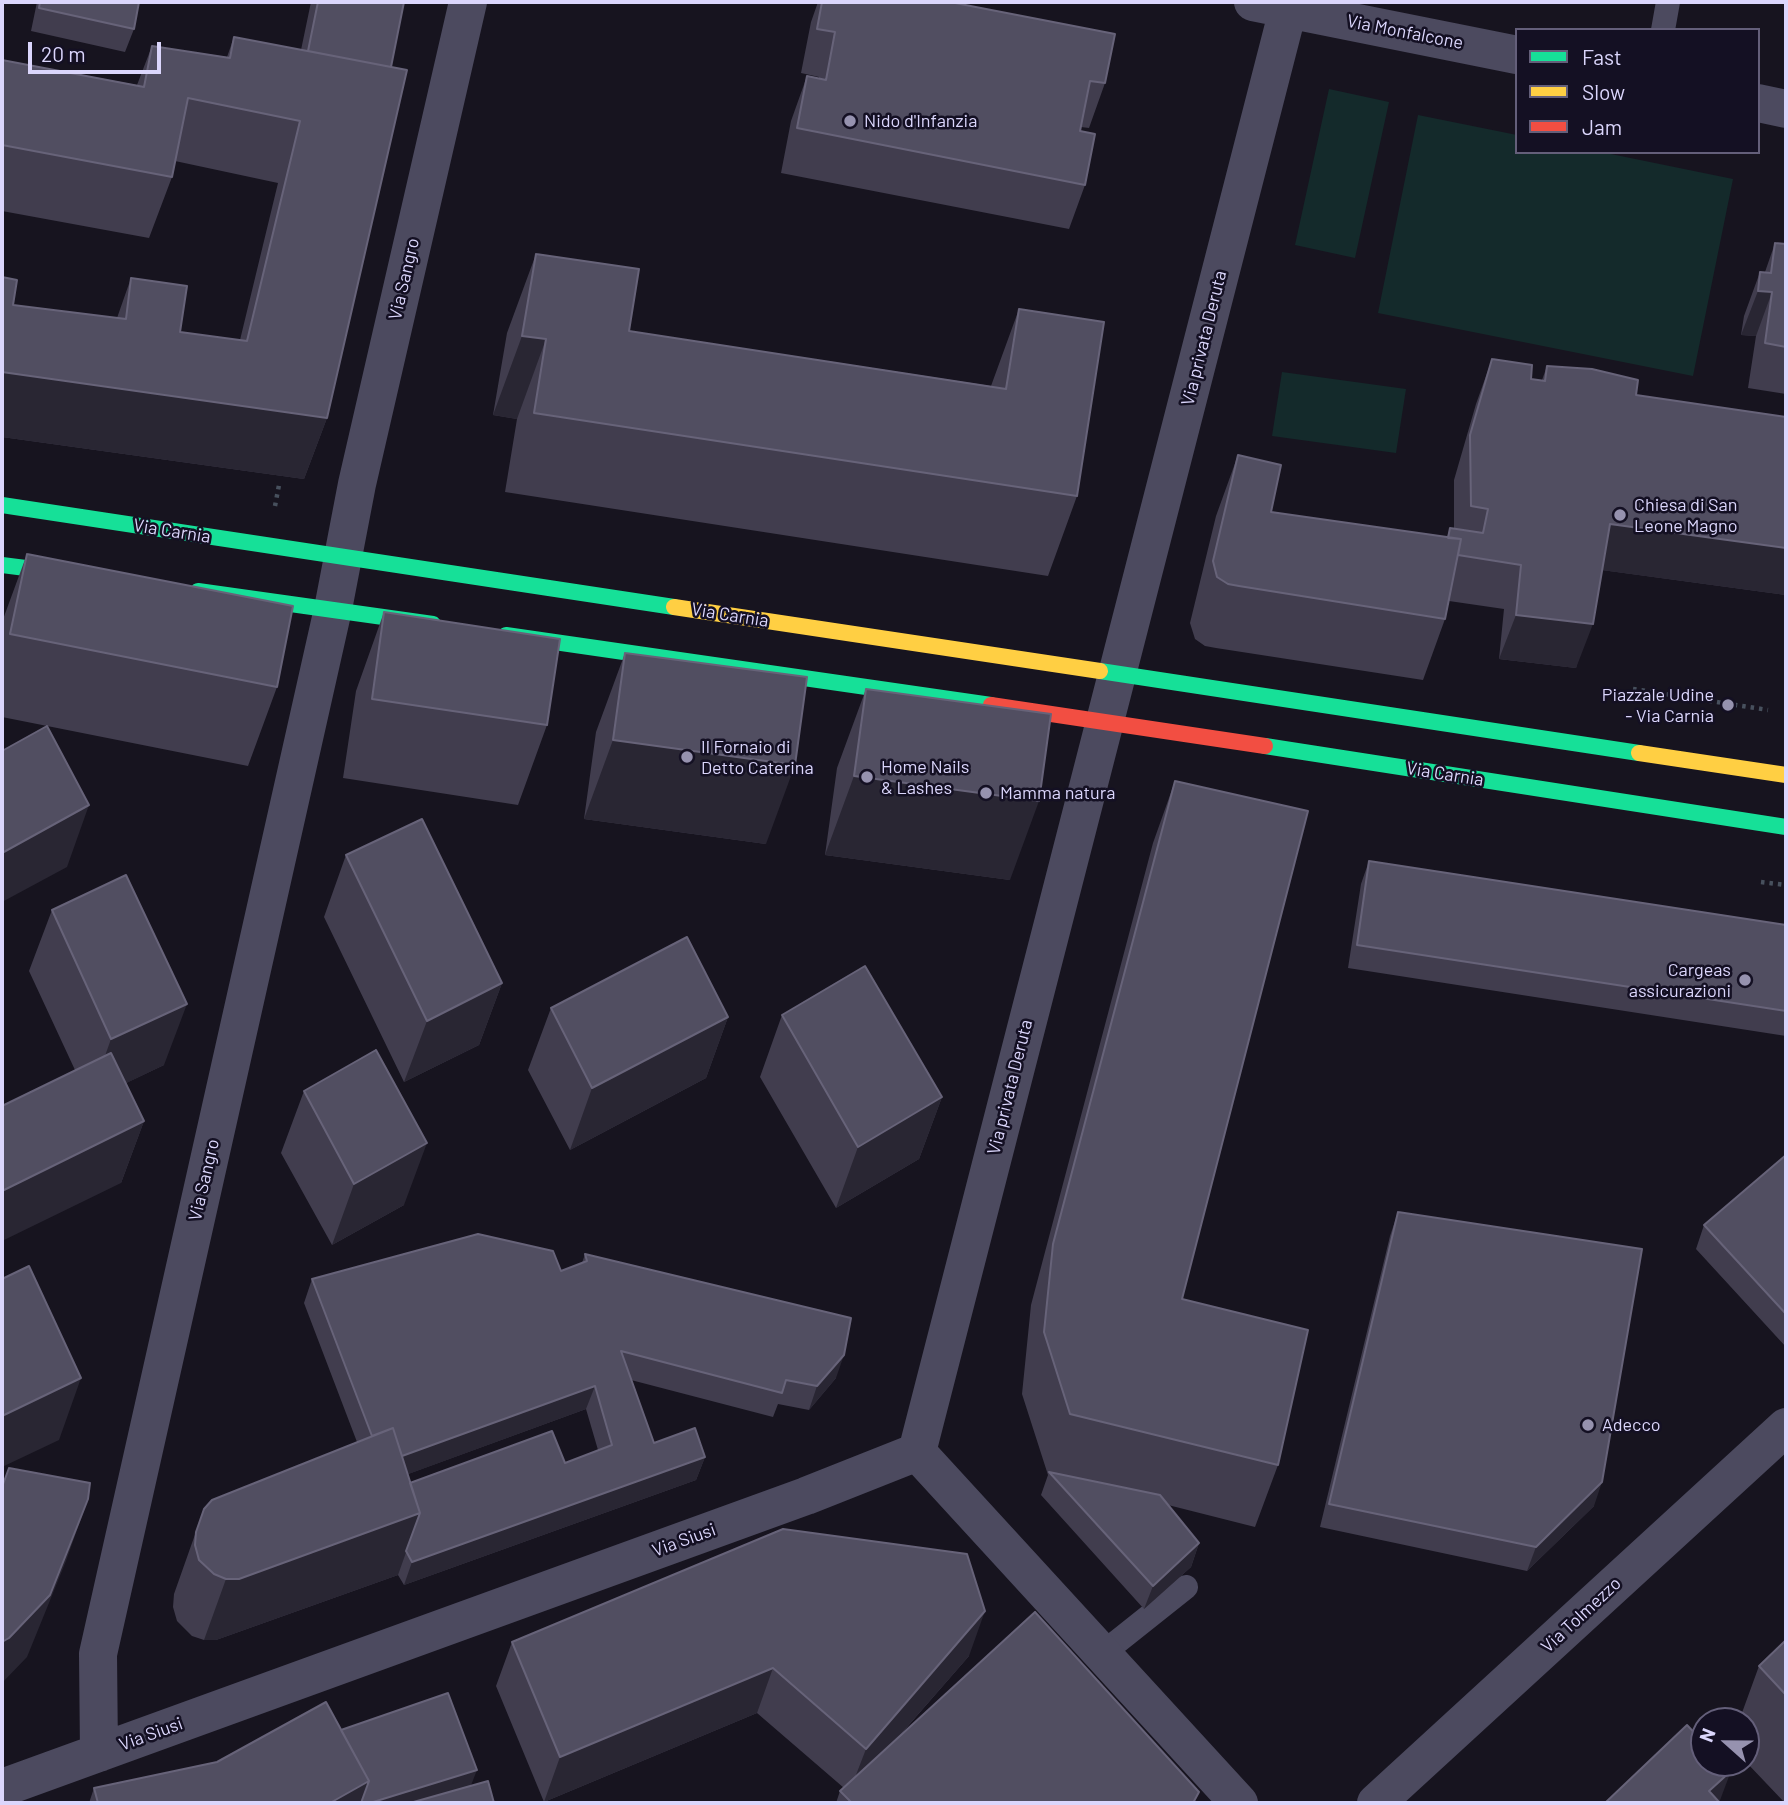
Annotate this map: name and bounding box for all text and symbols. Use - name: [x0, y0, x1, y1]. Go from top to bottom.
- street label: Via Monfalcone: [1345, 10, 1465, 54]
- scale bar: [32, 28, 164, 72]
- legend: [1515, 28, 1760, 154]
- text: 20 m: [41, 41, 86, 66]
- text: Fast: [1582, 44, 1622, 69]
- text: Slow: [1582, 79, 1625, 104]
- place label: Nido d'Infanzia: [864, 110, 977, 132]
- marker: Nido d'Infanzia: [842, 113, 858, 129]
- text: Jam: [1582, 114, 1622, 139]
- street label: Via Sangro: [384, 236, 424, 322]
- street label: Via privata Deruta: [1177, 268, 1231, 408]
- place label: Chiesa di San Leone Magno: [1634, 494, 1737, 536]
- marker: Chiesa di San Leone Magno: [1612, 507, 1628, 523]
- street label: Via Carnia: [132, 514, 212, 548]
- street label: Via Carnia: [690, 598, 770, 632]
- place label: Piazzale Udine - Via Carnia: [1602, 684, 1714, 726]
- marker: Piazzale Udine - Via Carnia: [1720, 697, 1736, 713]
- place label: Il Fornaio di Detto Caterina: [701, 736, 814, 778]
- marker: Il Fornaio di Detto Caterina: [679, 749, 695, 765]
- place label: Home Nails & Lashes: [881, 756, 969, 798]
- street label: Via Carnia: [1405, 757, 1485, 791]
- marker: Home Nails & Lashes: [859, 769, 875, 785]
- place label: Mamma natura: [1000, 782, 1115, 804]
- marker: Mamma natura: [978, 785, 994, 801]
- place label: Cargeas assicurazioni: [1629, 959, 1731, 1002]
- marker: Cargeas assicurazioni: [1737, 972, 1753, 988]
- street label: Via privata Deruta: [983, 1017, 1037, 1157]
- street label: Via Sangro: [184, 1137, 224, 1223]
- place label: Adecco: [1602, 1414, 1661, 1436]
- marker: Adecco: [1580, 1417, 1596, 1433]
- street label: Via Siusi: [649, 1519, 719, 1561]
- street label: Via Tolmezzo: [1537, 1573, 1625, 1657]
- north arrow: [1690, 1707, 1760, 1777]
- street label: Via Siusi: [116, 1713, 186, 1755]
- text: N: [1694, 1725, 1720, 1745]

